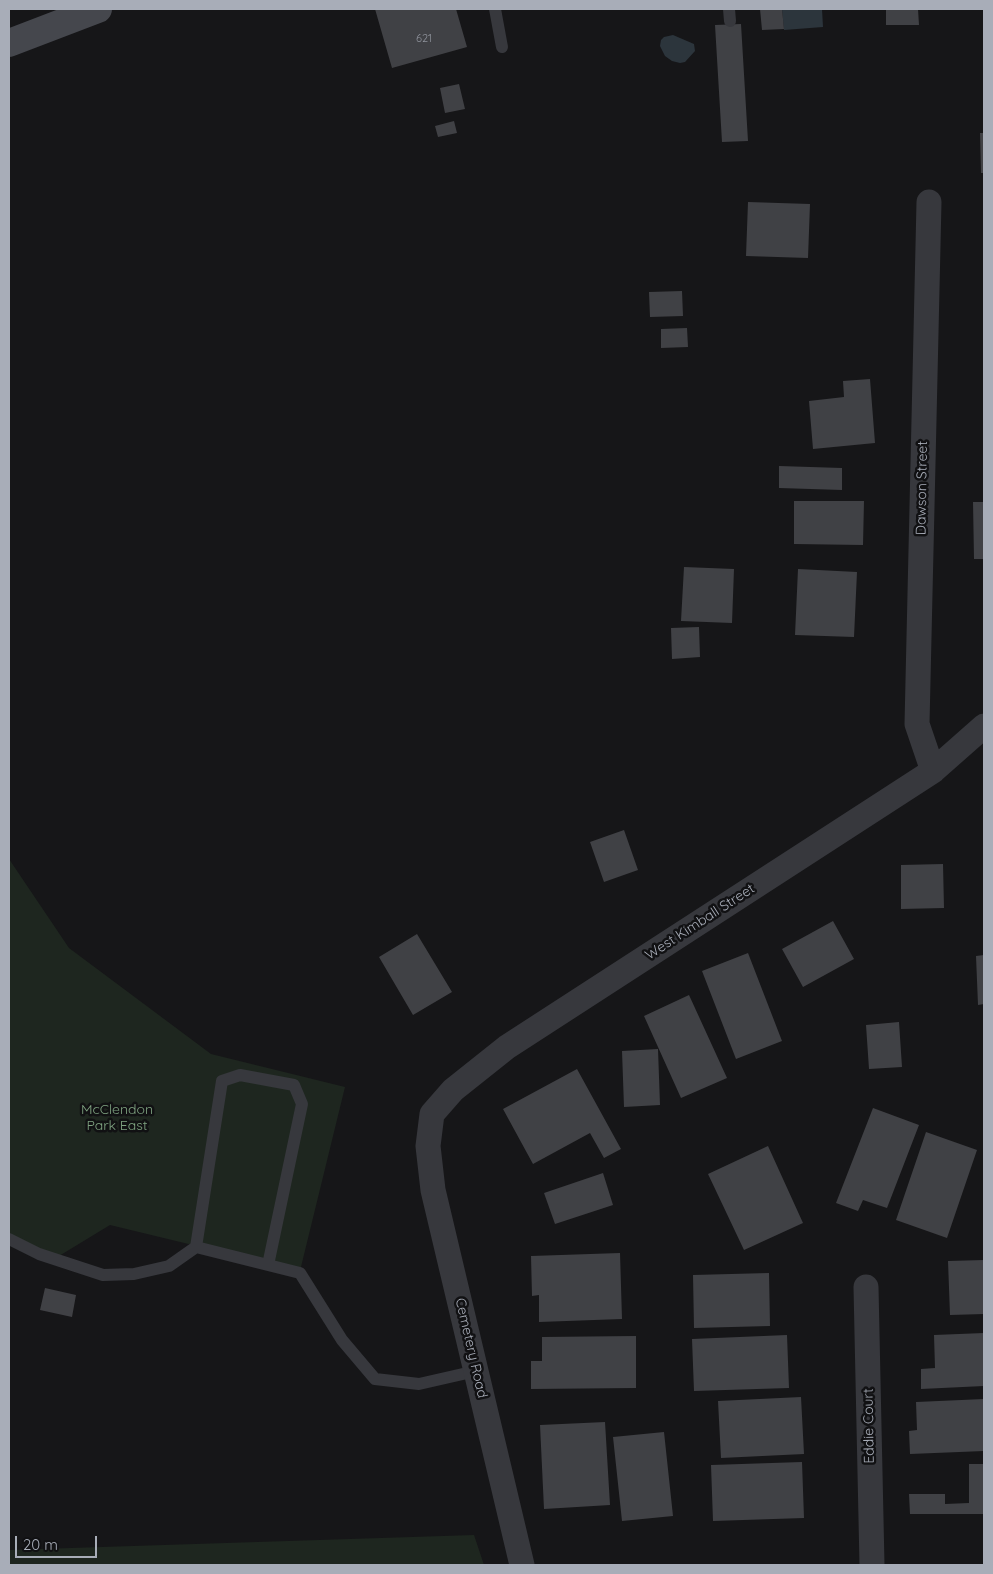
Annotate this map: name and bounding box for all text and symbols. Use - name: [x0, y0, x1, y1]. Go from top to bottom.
- house number: 621: [416, 32, 432, 46]
- street label: Dawson Street: [913, 441, 931, 535]
- street label: West Kimball Street: [642, 880, 758, 964]
- park label: McClendon Park East: [81, 1102, 153, 1134]
- street label: Cemetery Road: [451, 1296, 491, 1400]
- street label: Eddie Court: [860, 1388, 878, 1464]
- scale bar: [18, 1526, 100, 1558]
- text: 20 m: [23, 1535, 58, 1554]

